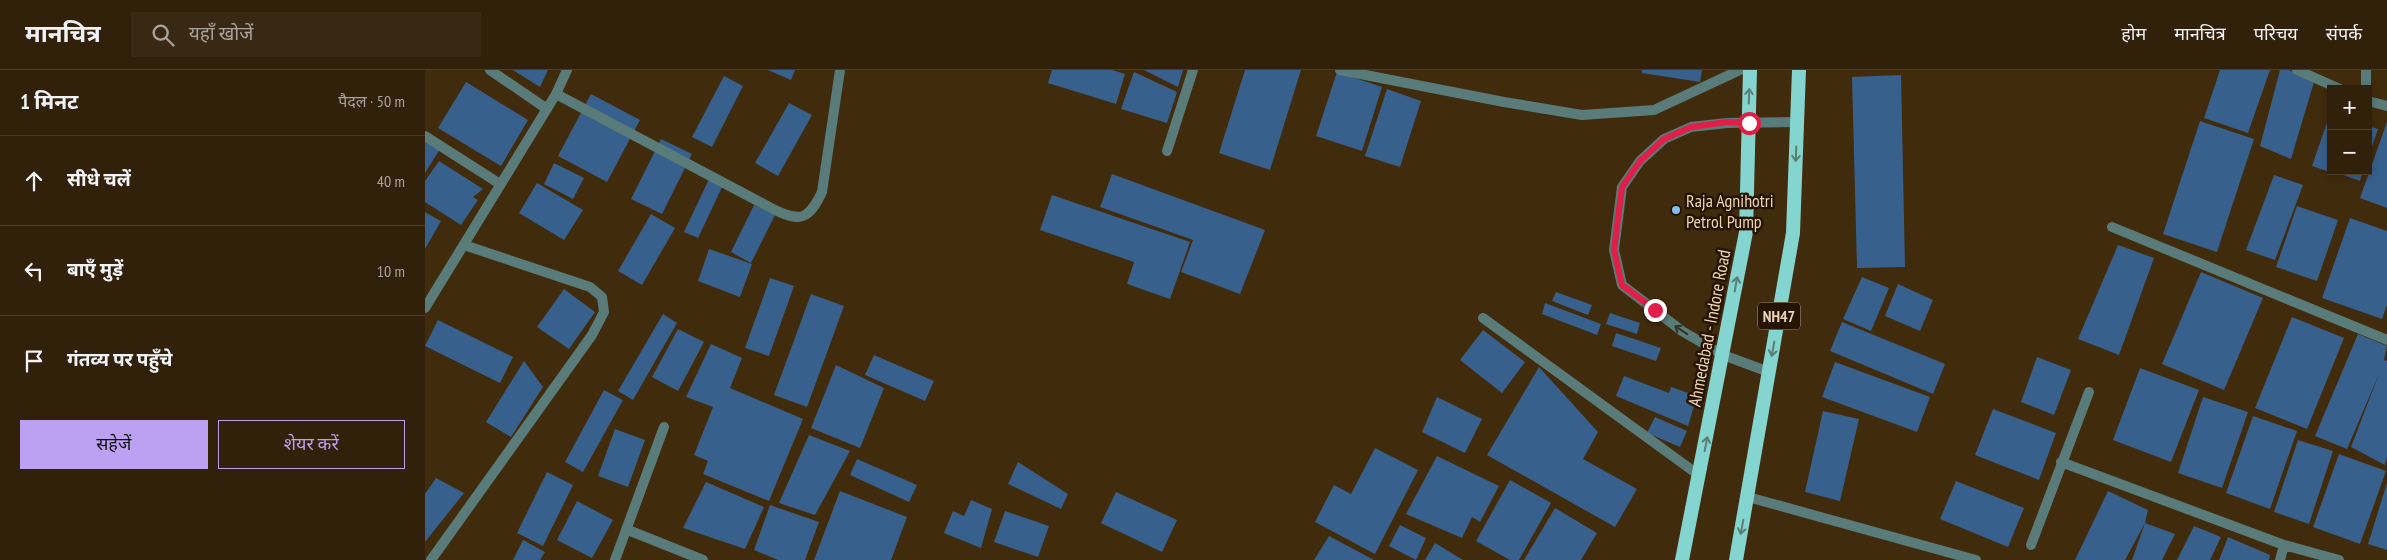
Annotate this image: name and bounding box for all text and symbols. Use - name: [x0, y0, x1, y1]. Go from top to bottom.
- search box: [131, 12, 481, 57]
- text: मानचित्र: [25, 18, 101, 49]
- icon: search: [149, 21, 177, 49]
- text: यहाँ खोजें: [189, 21, 253, 45]
- text: होम: [2121, 22, 2146, 45]
- text: मानचित्र: [2174, 22, 2226, 45]
- text: परिचय: [2254, 22, 2298, 45]
- text: संपर्क: [2326, 22, 2362, 45]
- map controls: [2327, 85, 2372, 175]
- button: +: [2327, 85, 2372, 130]
- text: 1 मिनट: [20, 88, 78, 115]
- one-way arrow: [1745, 89, 1754, 105]
- text: पैदल · 50 m: [338, 91, 405, 111]
- route start: [1738, 112, 1761, 135]
- button: −: [2327, 130, 2372, 175]
- one-way arrow: [1791, 145, 1800, 161]
- icon: ahead: [20, 167, 48, 195]
- text: सीधे चलें: [67, 167, 131, 191]
- text: 40 m: [377, 171, 405, 191]
- place label: Raja Agnihotri Petrol Pump: [1686, 189, 1774, 233]
- marker: Raja Agnihotri Petrol Pump: [1670, 204, 1682, 216]
- street label: Ahmedabad - Indore Road: [1682, 248, 1736, 408]
- icon: left: [20, 257, 48, 285]
- text: बाएँ मुड़ें: [67, 257, 123, 281]
- text: 10 m: [377, 261, 405, 281]
- one-way arrow: [1732, 276, 1742, 292]
- route end: [1644, 299, 1667, 322]
- road number: NH47: [1758, 302, 1800, 330]
- one-way arrow: [1675, 325, 1689, 335]
- one-way arrow: [1767, 341, 1777, 357]
- icon: arrive: [20, 347, 48, 375]
- text: गंतव्य पर पहुँचे: [67, 347, 172, 371]
- button: सहेजें: [20, 420, 208, 469]
- button: शेयर करें: [218, 420, 405, 469]
- one-way arrow: [1702, 436, 1711, 452]
- one-way arrow: [1737, 518, 1747, 534]

